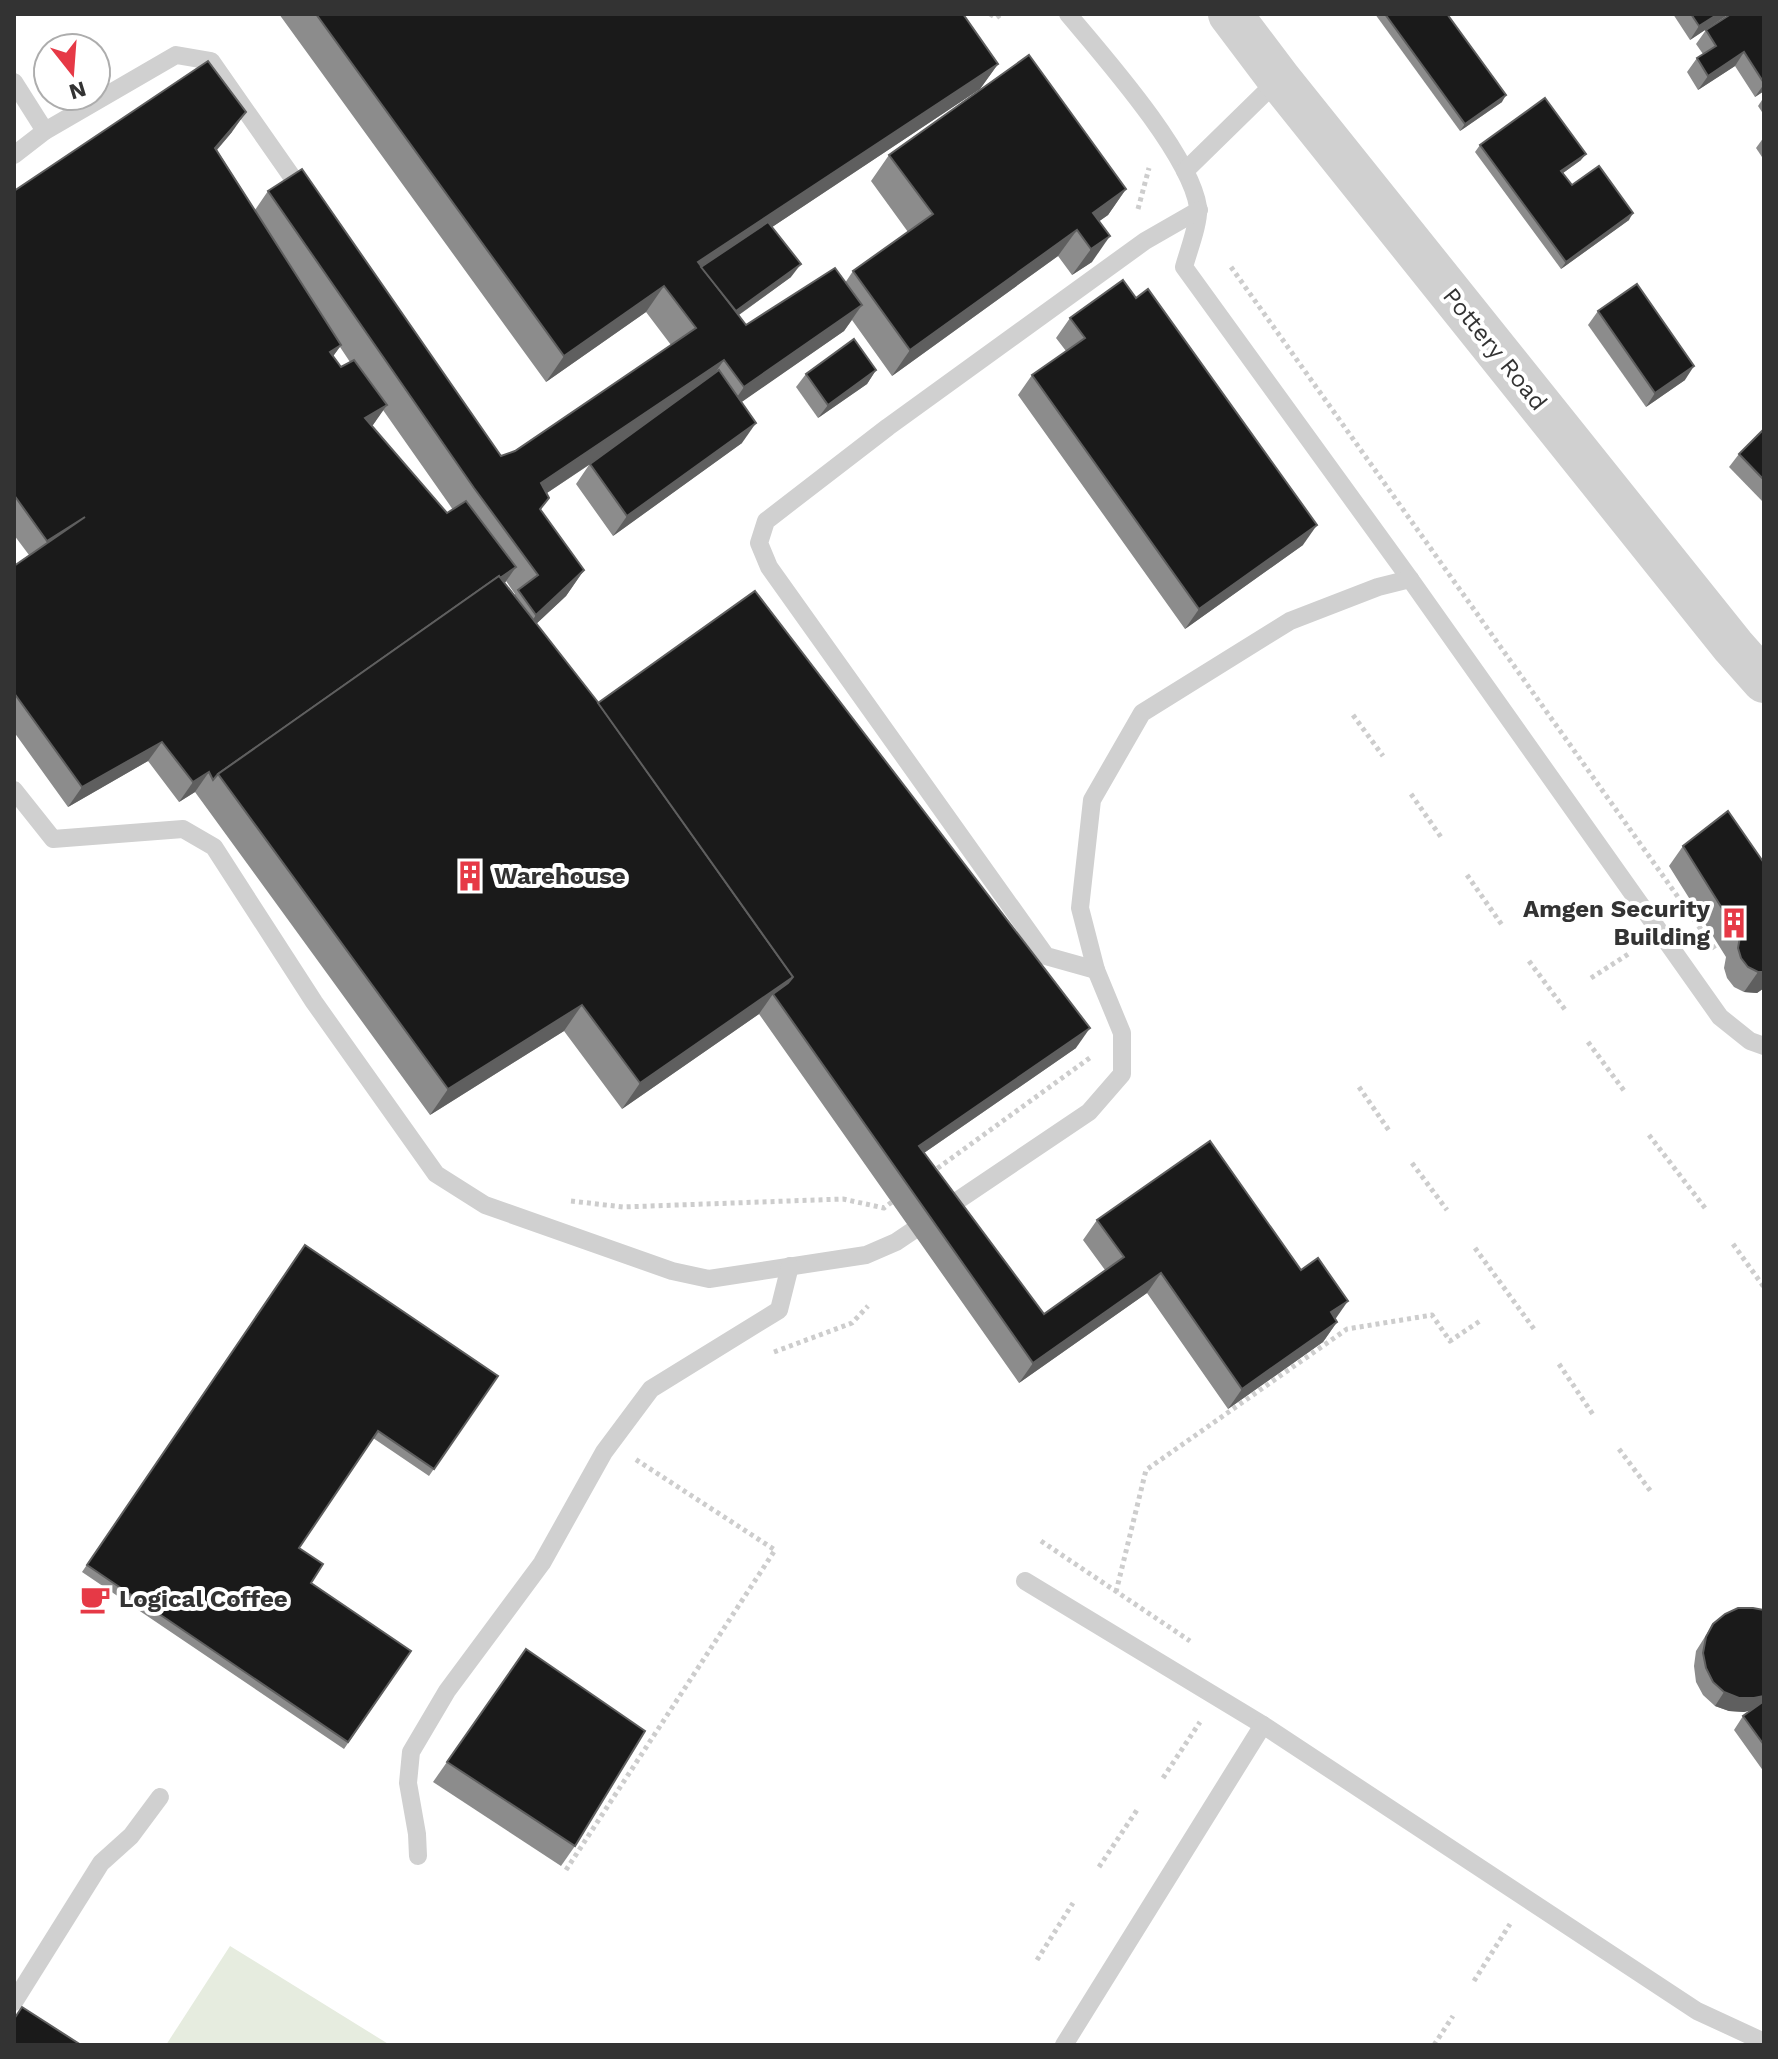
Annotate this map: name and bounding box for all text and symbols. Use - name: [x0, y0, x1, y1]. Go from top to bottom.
- north arrow: [32, 32, 112, 112]
- text: N: [66, 76, 89, 105]
- street label: Pottery Road: [1437, 282, 1553, 416]
- building icon: Warehouse: [453, 859, 487, 893]
- place label: Warehouse: [494, 862, 626, 890]
- place label: Amgen Security Building: [1523, 895, 1711, 951]
- building icon: Amgen Security Building: [1717, 906, 1751, 940]
- cafe icon: Logical Coffee: [78, 1582, 112, 1616]
- place label: Logical Coffee: [119, 1585, 288, 1613]

